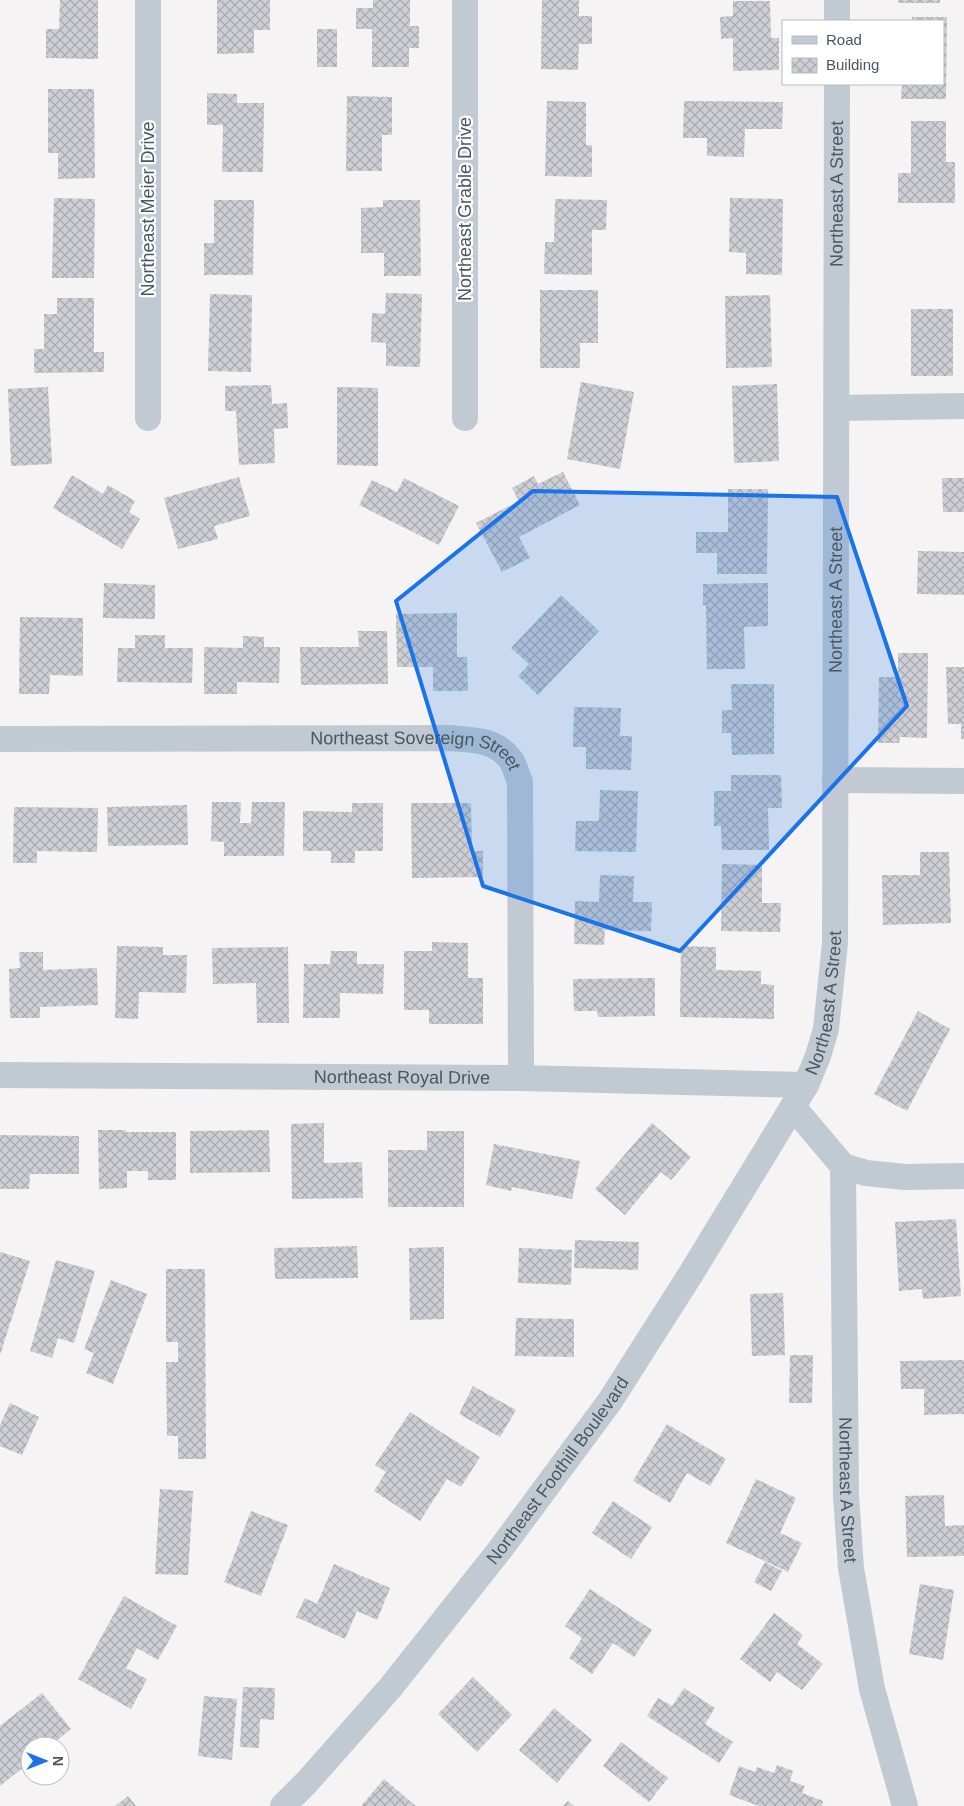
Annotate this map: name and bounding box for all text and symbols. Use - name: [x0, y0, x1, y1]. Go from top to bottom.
- legend: [782, 20, 944, 85]
- text: Road: [826, 31, 862, 48]
- text: Building: [826, 56, 879, 73]
- street label: Northeast Grable Drive: [455, 117, 475, 301]
- street label: Northeast Meier Drive: [138, 121, 158, 297]
- street label: Northeast A Street: [827, 121, 847, 267]
- street label: Northeast A Street: [826, 527, 846, 673]
- street label: Northeast Sovereign Street: [310, 728, 525, 773]
- street label: Northeast A Street: [801, 931, 845, 1078]
- street label: Northeast Royal Drive: [314, 1067, 490, 1088]
- street label: Northeast Foothill Boulevard: [482, 1373, 633, 1568]
- street label: Northeast A Street: [835, 1417, 861, 1564]
- north arrow: [20, 1736, 70, 1786]
- text: N: [50, 1756, 66, 1766]

